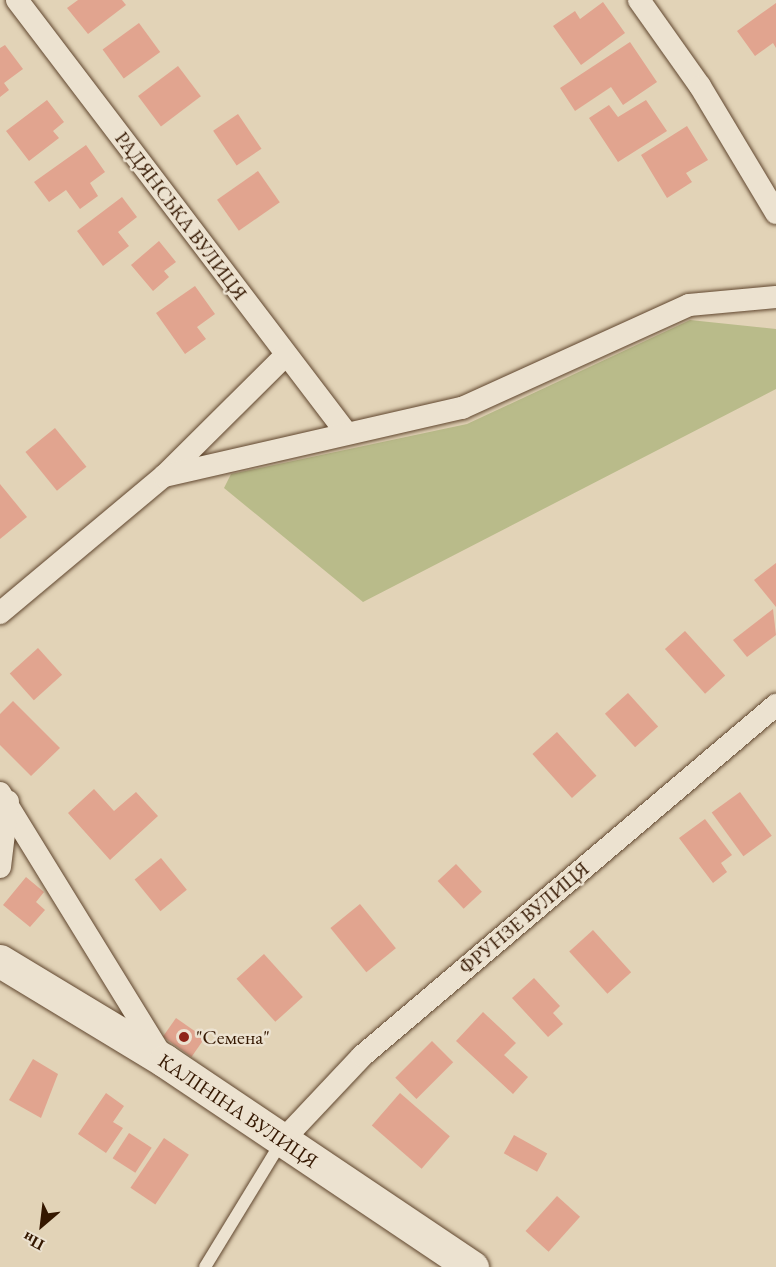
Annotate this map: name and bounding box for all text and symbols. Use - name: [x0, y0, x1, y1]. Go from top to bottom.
- street label: РАДЯНСЬКА ВУЛИЦЯ: [110, 127, 252, 305]
- street label: ФРУНЗЕ ВУЛИЦЯ: [454, 857, 594, 979]
- place label: "Семена": [196, 1025, 270, 1049]
- marker: "Семена": [177, 1030, 191, 1044]
- street label: КАЛІНІНА ВУЛИЦЯ: [154, 1049, 322, 1173]
- north arrow: [12, 1195, 72, 1255]
- text: Пн: [19, 1227, 48, 1256]

